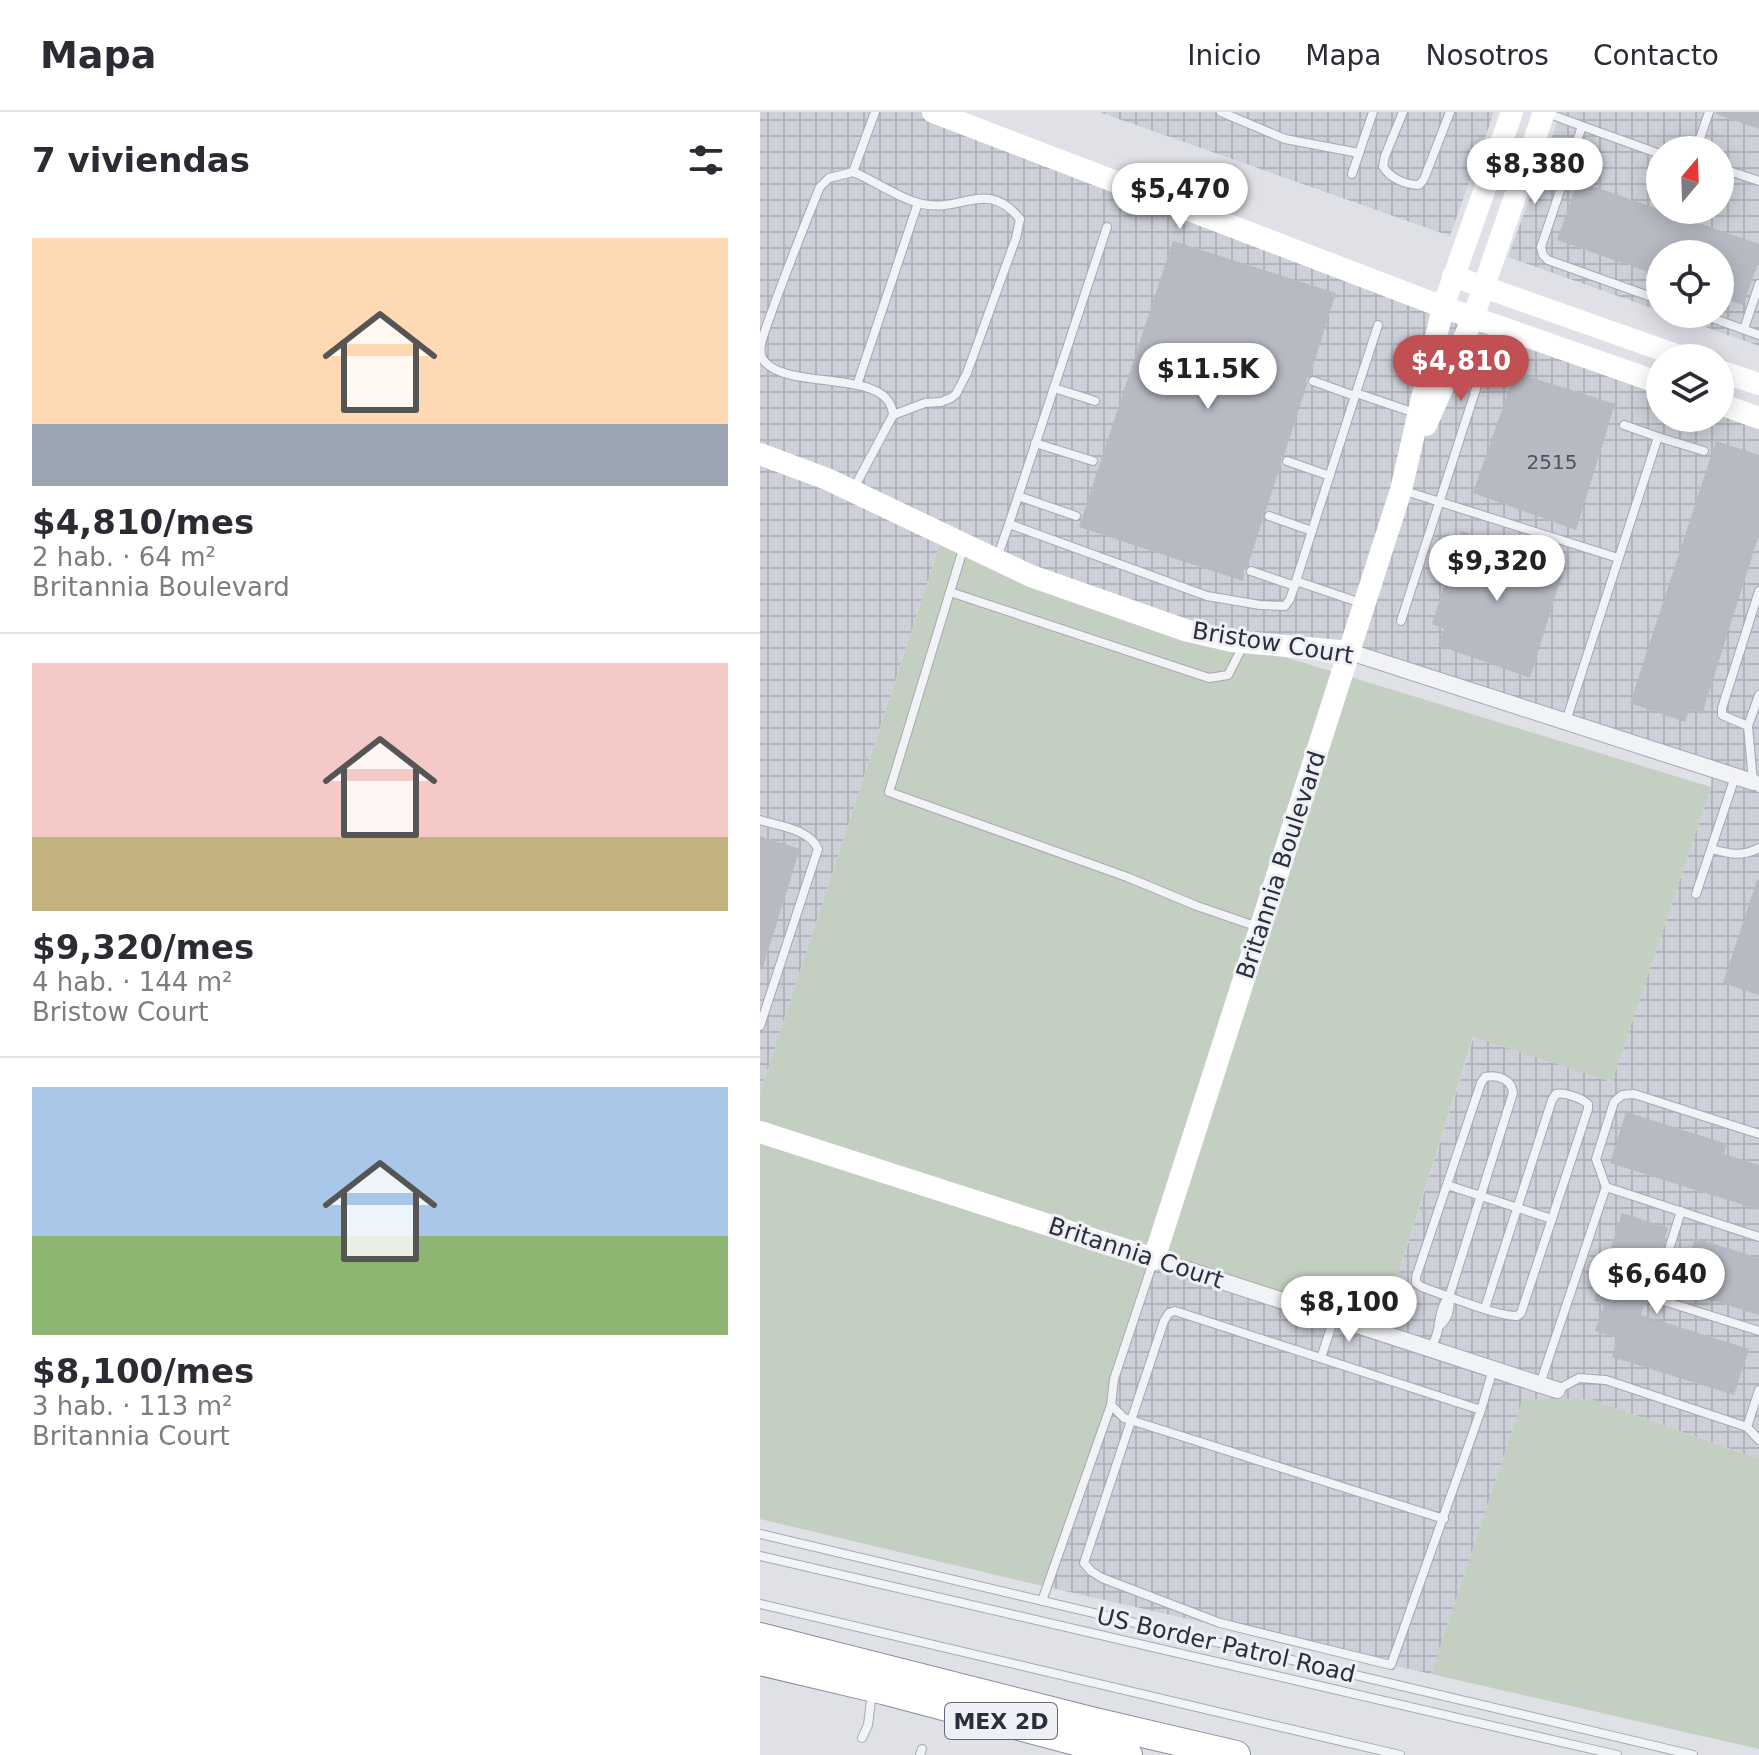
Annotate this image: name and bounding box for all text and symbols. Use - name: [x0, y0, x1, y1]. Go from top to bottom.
- text: Mapa: [40, 33, 156, 77]
- text: Inicio: [1187, 39, 1261, 72]
- text: Mapa: [1305, 39, 1382, 72]
- text: Nosotros: [1426, 39, 1549, 72]
- text: Contacto: [1593, 39, 1719, 72]
- north arrow: [1646, 136, 1734, 224]
- map controls: [1646, 136, 1734, 432]
- icon: filters: [684, 138, 728, 182]
- pin: $8,380: [1470, 138, 1600, 206]
- text: 7 viviendas: [32, 140, 250, 180]
- text: $8,380: [1485, 149, 1585, 179]
- pin: $5,470: [1115, 163, 1245, 231]
- text: $5,470: [1130, 174, 1230, 204]
- button: locate: [1646, 240, 1734, 328]
- icon: home: [308, 290, 452, 434]
- pin: $4,810: [1396, 335, 1526, 403]
- pin: $11.5K: [1143, 343, 1273, 411]
- button: layers: [1646, 344, 1734, 432]
- text: $4,810: [1411, 346, 1511, 376]
- text: $11.5K: [1157, 354, 1259, 384]
- house number: 2515: [1527, 450, 1577, 474]
- text: $4,810/mes: [32, 502, 254, 542]
- pin: $9,320: [1432, 535, 1562, 603]
- text: 2 hab. · 64 m²: [32, 542, 216, 572]
- text: $9,320: [1447, 546, 1547, 576]
- text: Britannia Boulevard: [32, 572, 290, 602]
- street label: Bristow Court: [1190, 616, 1356, 670]
- icon: home: [308, 715, 452, 859]
- street label: Britannia Boulevard: [1231, 748, 1331, 982]
- text: $9,320/mes: [32, 927, 254, 967]
- text: 4 hab. · 144 m²: [32, 967, 232, 997]
- text: Bristow Court: [32, 997, 208, 1027]
- icon: home: [308, 1139, 452, 1283]
- street label: Britannia Court: [1045, 1211, 1227, 1295]
- pin: $6,640: [1592, 1248, 1722, 1316]
- text: $6,640: [1607, 1259, 1707, 1289]
- pin: $8,100: [1284, 1276, 1414, 1344]
- text: $8,100: [1299, 1287, 1399, 1317]
- text: $8,100/mes: [32, 1351, 254, 1391]
- text: 3 hab. · 113 m²: [32, 1391, 232, 1421]
- text: Britannia Court: [32, 1421, 230, 1451]
- street label: US Border Patrol Road: [1094, 1602, 1358, 1688]
- road number: MEX 2D: [945, 1703, 1057, 1739]

